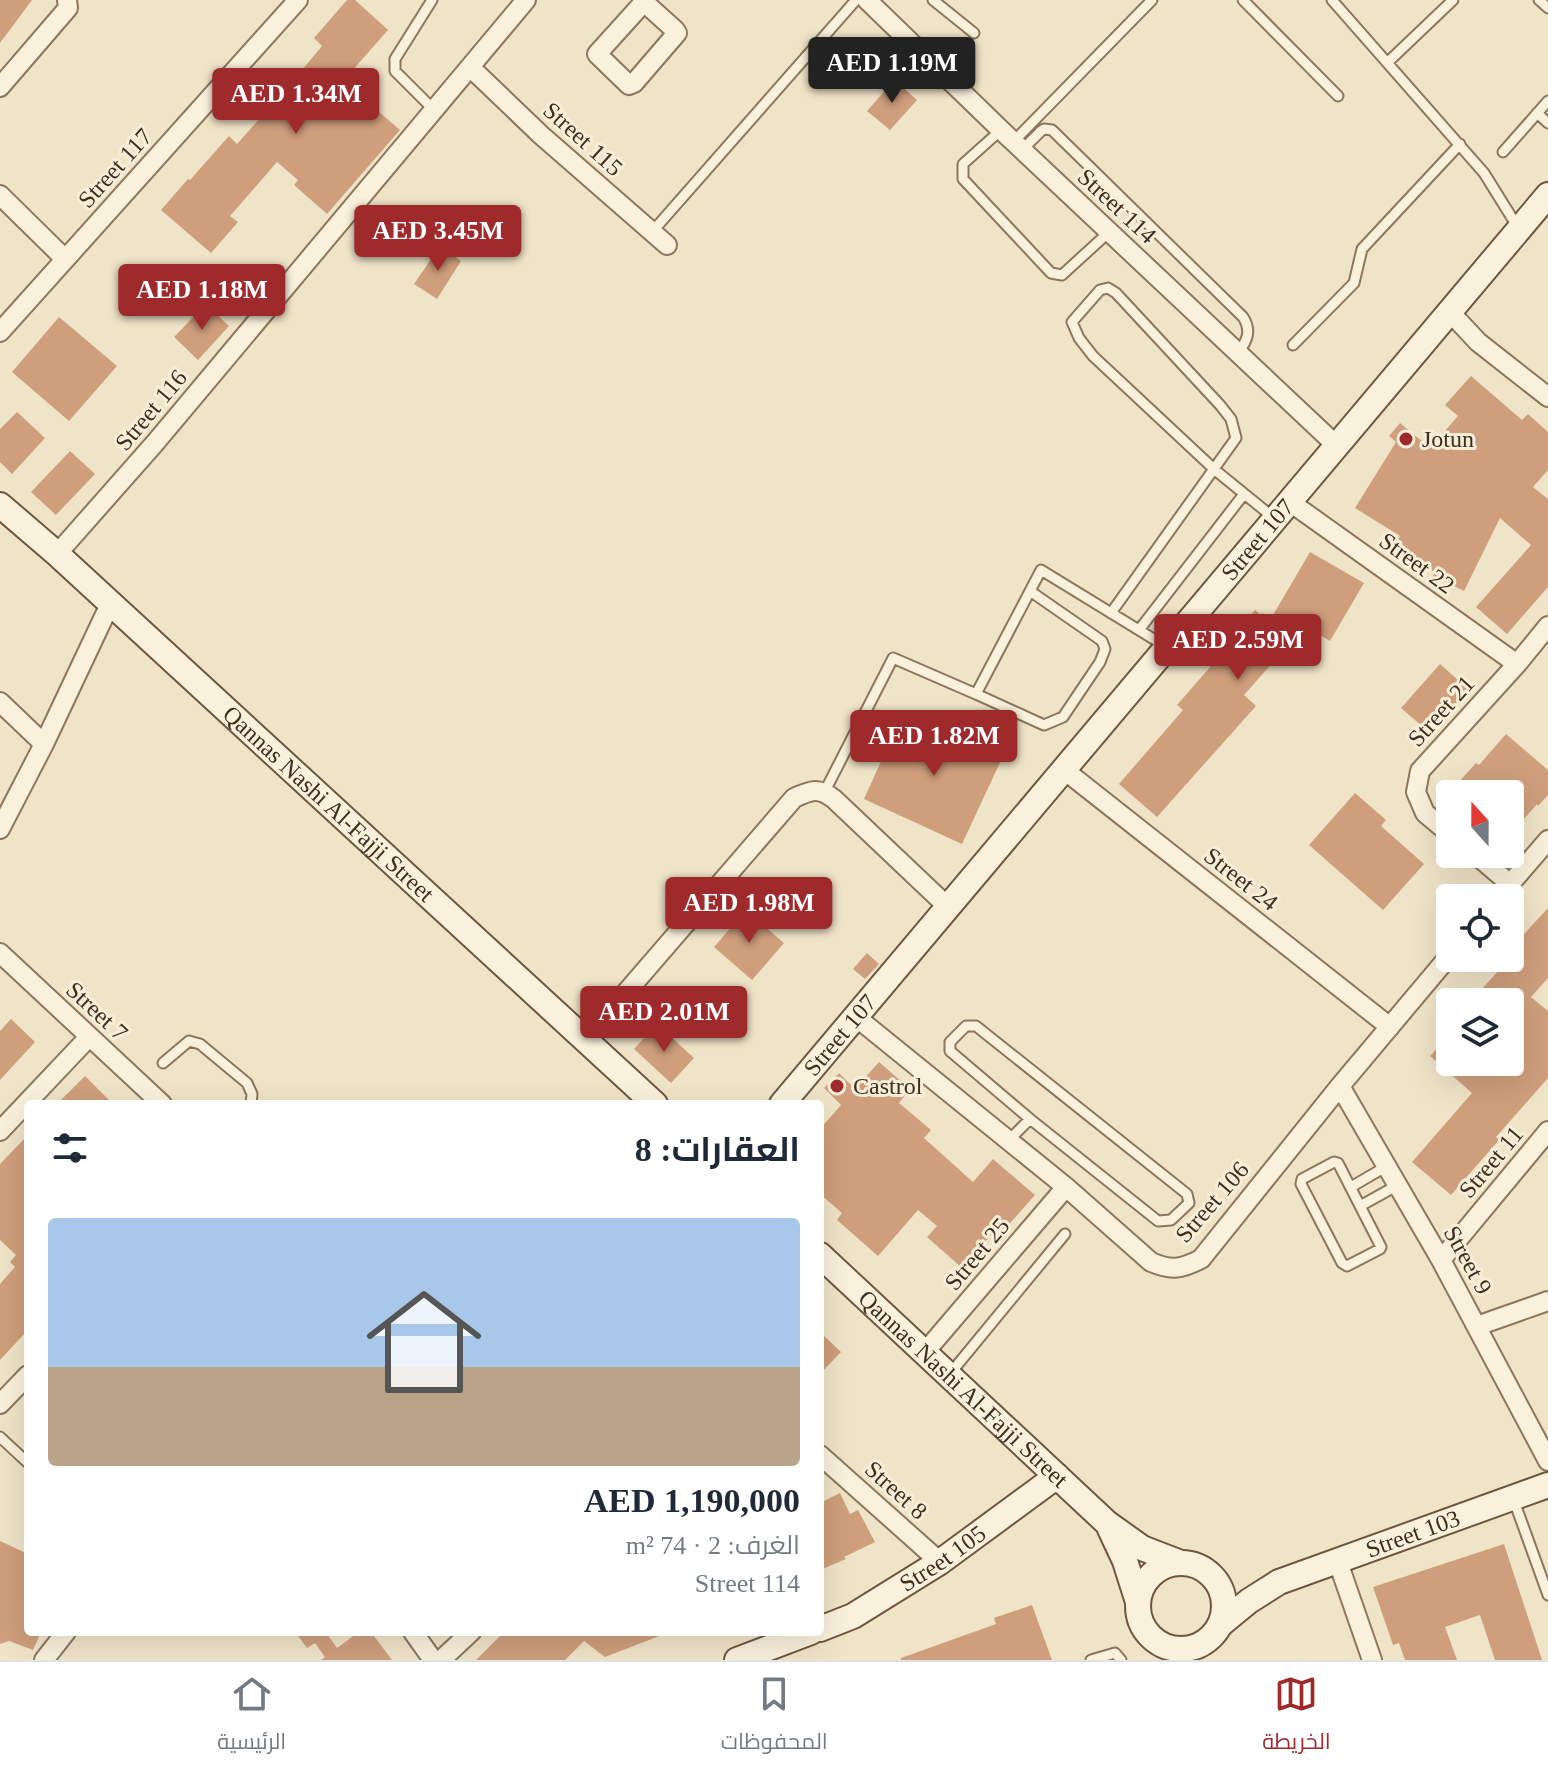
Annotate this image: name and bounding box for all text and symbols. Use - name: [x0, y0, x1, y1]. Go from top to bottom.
- pin: AED 1.19M: [800, 37, 984, 105]
- text: AED 1.19M: [826, 48, 958, 77]
- pin: AED 1.34M: [204, 68, 388, 136]
- text: AED 1.34M: [230, 79, 362, 108]
- street label: Street 115: [538, 97, 628, 181]
- street label: Street 117: [73, 123, 157, 213]
- street label: Street 114: [1073, 163, 1161, 249]
- pin: AED 3.45M: [346, 205, 530, 273]
- text: AED 3.45M: [372, 216, 504, 245]
- pin: AED 1.18M: [110, 264, 294, 332]
- text: AED 1.18M: [136, 275, 268, 304]
- street label: Street 116: [110, 364, 192, 456]
- place label: Jotun: [1422, 426, 1474, 452]
- marker: Jotun: [1397, 430, 1415, 448]
- street label: Street 107: [1216, 494, 1299, 586]
- street label: Street 22: [1375, 527, 1459, 599]
- pin: AED 2.59M: [1146, 614, 1330, 682]
- text: AED 2.59M: [1172, 625, 1304, 654]
- street label: Street 21: [1403, 670, 1479, 752]
- street label: Qannas Nashi Al-Fajji Street: [218, 700, 439, 907]
- pin: AED 1.82M: [842, 710, 1026, 778]
- text: AED 1.82M: [868, 721, 1000, 750]
- north arrow: [1436, 780, 1524, 868]
- map controls: [1436, 780, 1524, 1076]
- street label: Street 24: [1199, 842, 1283, 916]
- pin: AED 1.98M: [657, 877, 841, 945]
- button: locate: [1436, 884, 1524, 972]
- text: AED 1.98M: [683, 888, 815, 917]
- street label: Street 7: [61, 976, 133, 1046]
- pin: AED 2.01M: [572, 986, 756, 1054]
- button: layers: [1436, 988, 1524, 1076]
- street label: Street 107: [798, 989, 882, 1081]
- text: AED 2.01M: [598, 997, 730, 1026]
- place label: Castrol: [853, 1073, 923, 1099]
- marker: Castrol: [828, 1077, 846, 1095]
- street label: Street 11: [1454, 1121, 1528, 1203]
- icon: filters: [48, 1126, 92, 1170]
- text: العقارات: 8: [635, 1131, 800, 1168]
- street label: Street 106: [1170, 1156, 1254, 1248]
- street label: Street 25: [939, 1213, 1015, 1295]
- street label: Street 9: [1439, 1221, 1497, 1299]
- icon: home: [352, 1270, 496, 1414]
- street label: Qannas Nashi Al-Fajji Street: [853, 1285, 1074, 1493]
- street label: Street 8: [860, 1456, 932, 1524]
- text: AED 1,190,000: [584, 1482, 800, 1519]
- street label: Street 103: [1362, 1505, 1463, 1563]
- street label: Street 105: [895, 1520, 991, 1597]
- text: الغرف: 2 · 74 m²: [626, 1531, 800, 1560]
- text: Street 114: [695, 1569, 800, 1598]
- tab: الرئيسية: [217, 1672, 286, 1762]
- tab: المحفوظات: [721, 1672, 828, 1762]
- tab: الخريطة: [1262, 1672, 1331, 1762]

